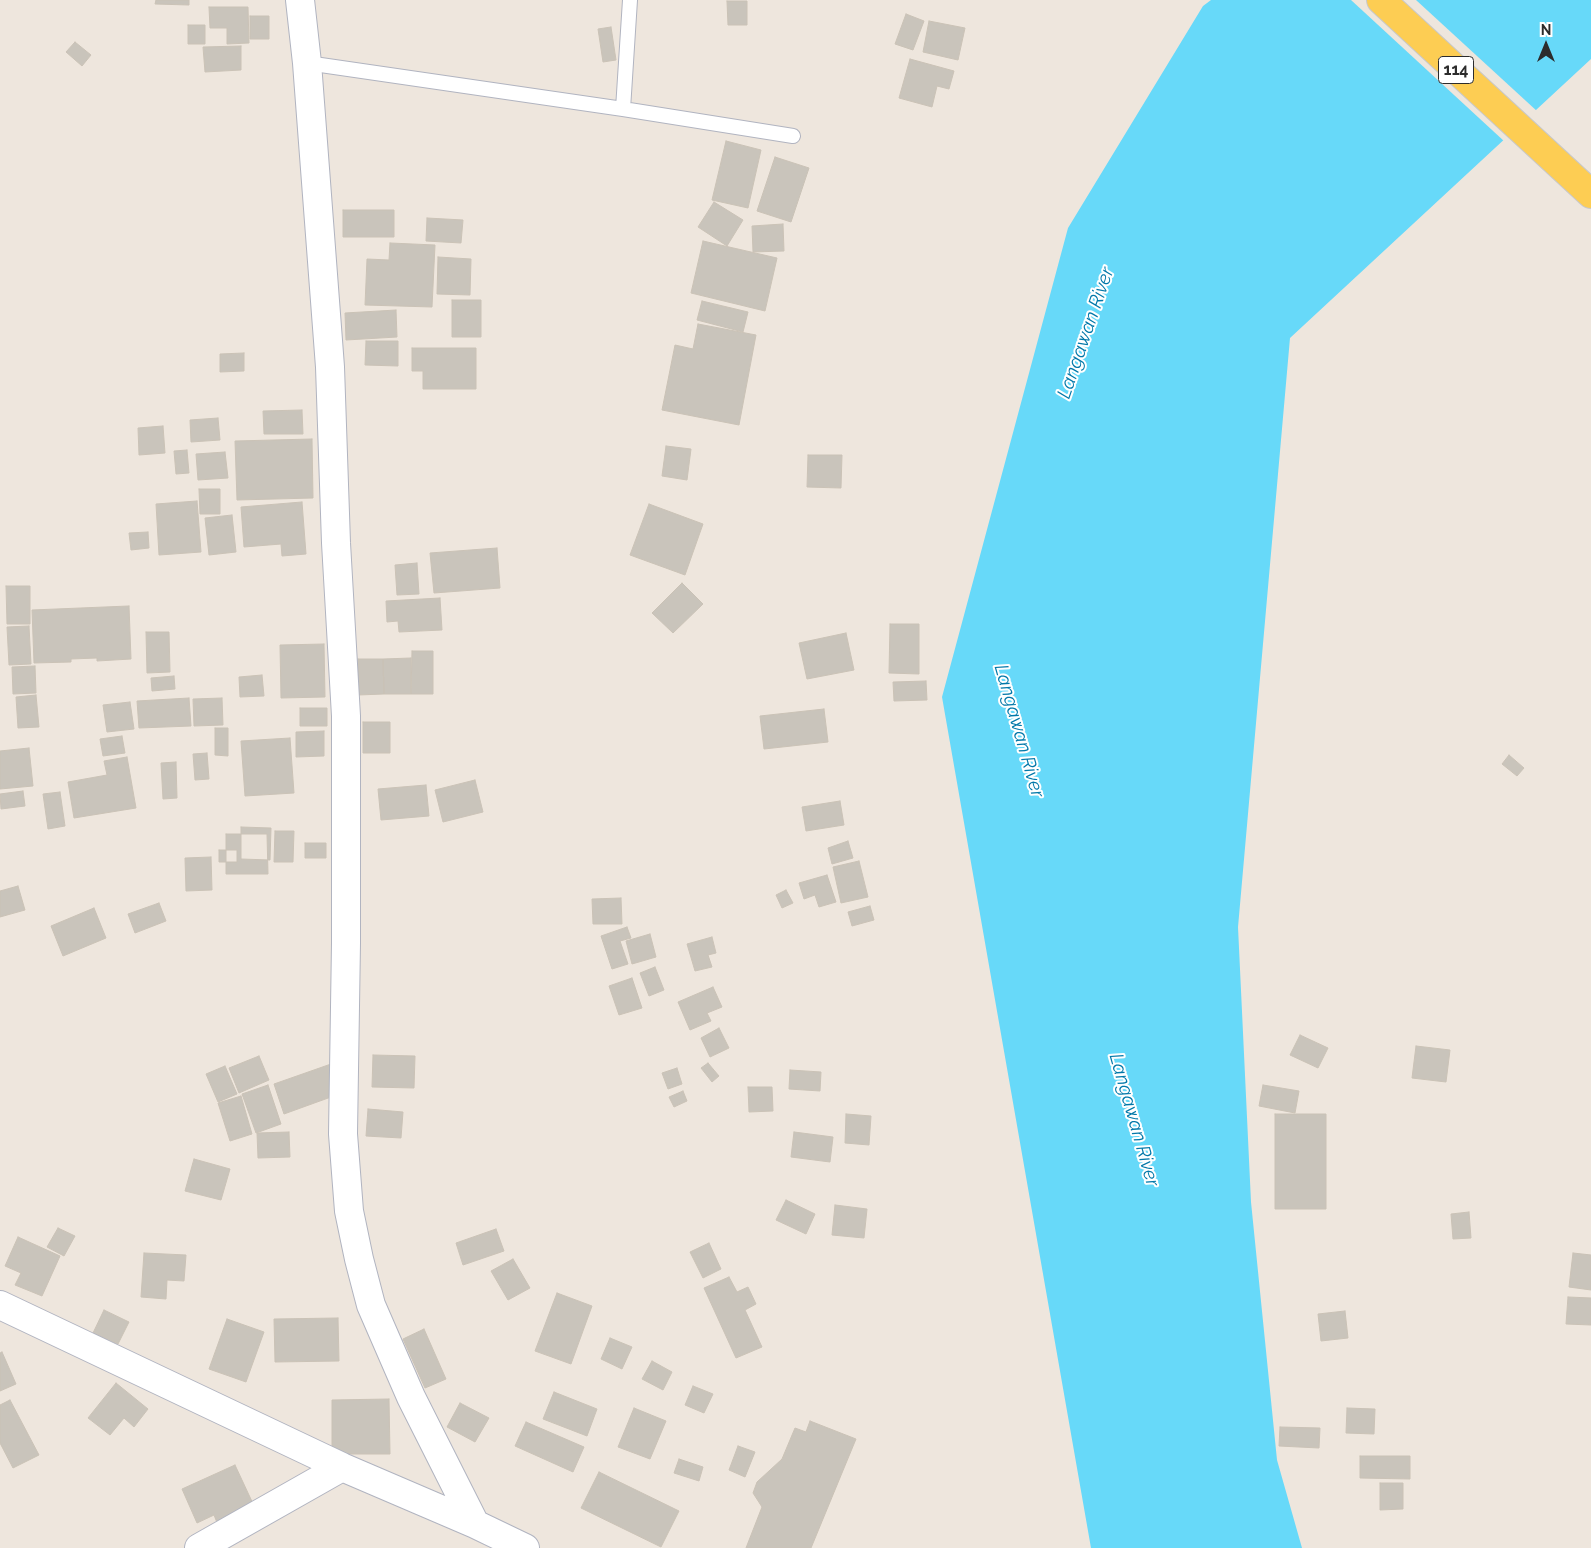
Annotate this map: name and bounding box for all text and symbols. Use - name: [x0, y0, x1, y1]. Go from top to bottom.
- north arrow: [1521, 20, 1571, 70]
- text: N: [1541, 22, 1551, 38]
- road number: 114: [1438, 56, 1474, 84]
- water label: Langawan River: [1053, 264, 1119, 402]
- water label: Langawan River: [989, 662, 1049, 800]
- water label: Langawan River: [1104, 1051, 1164, 1189]

